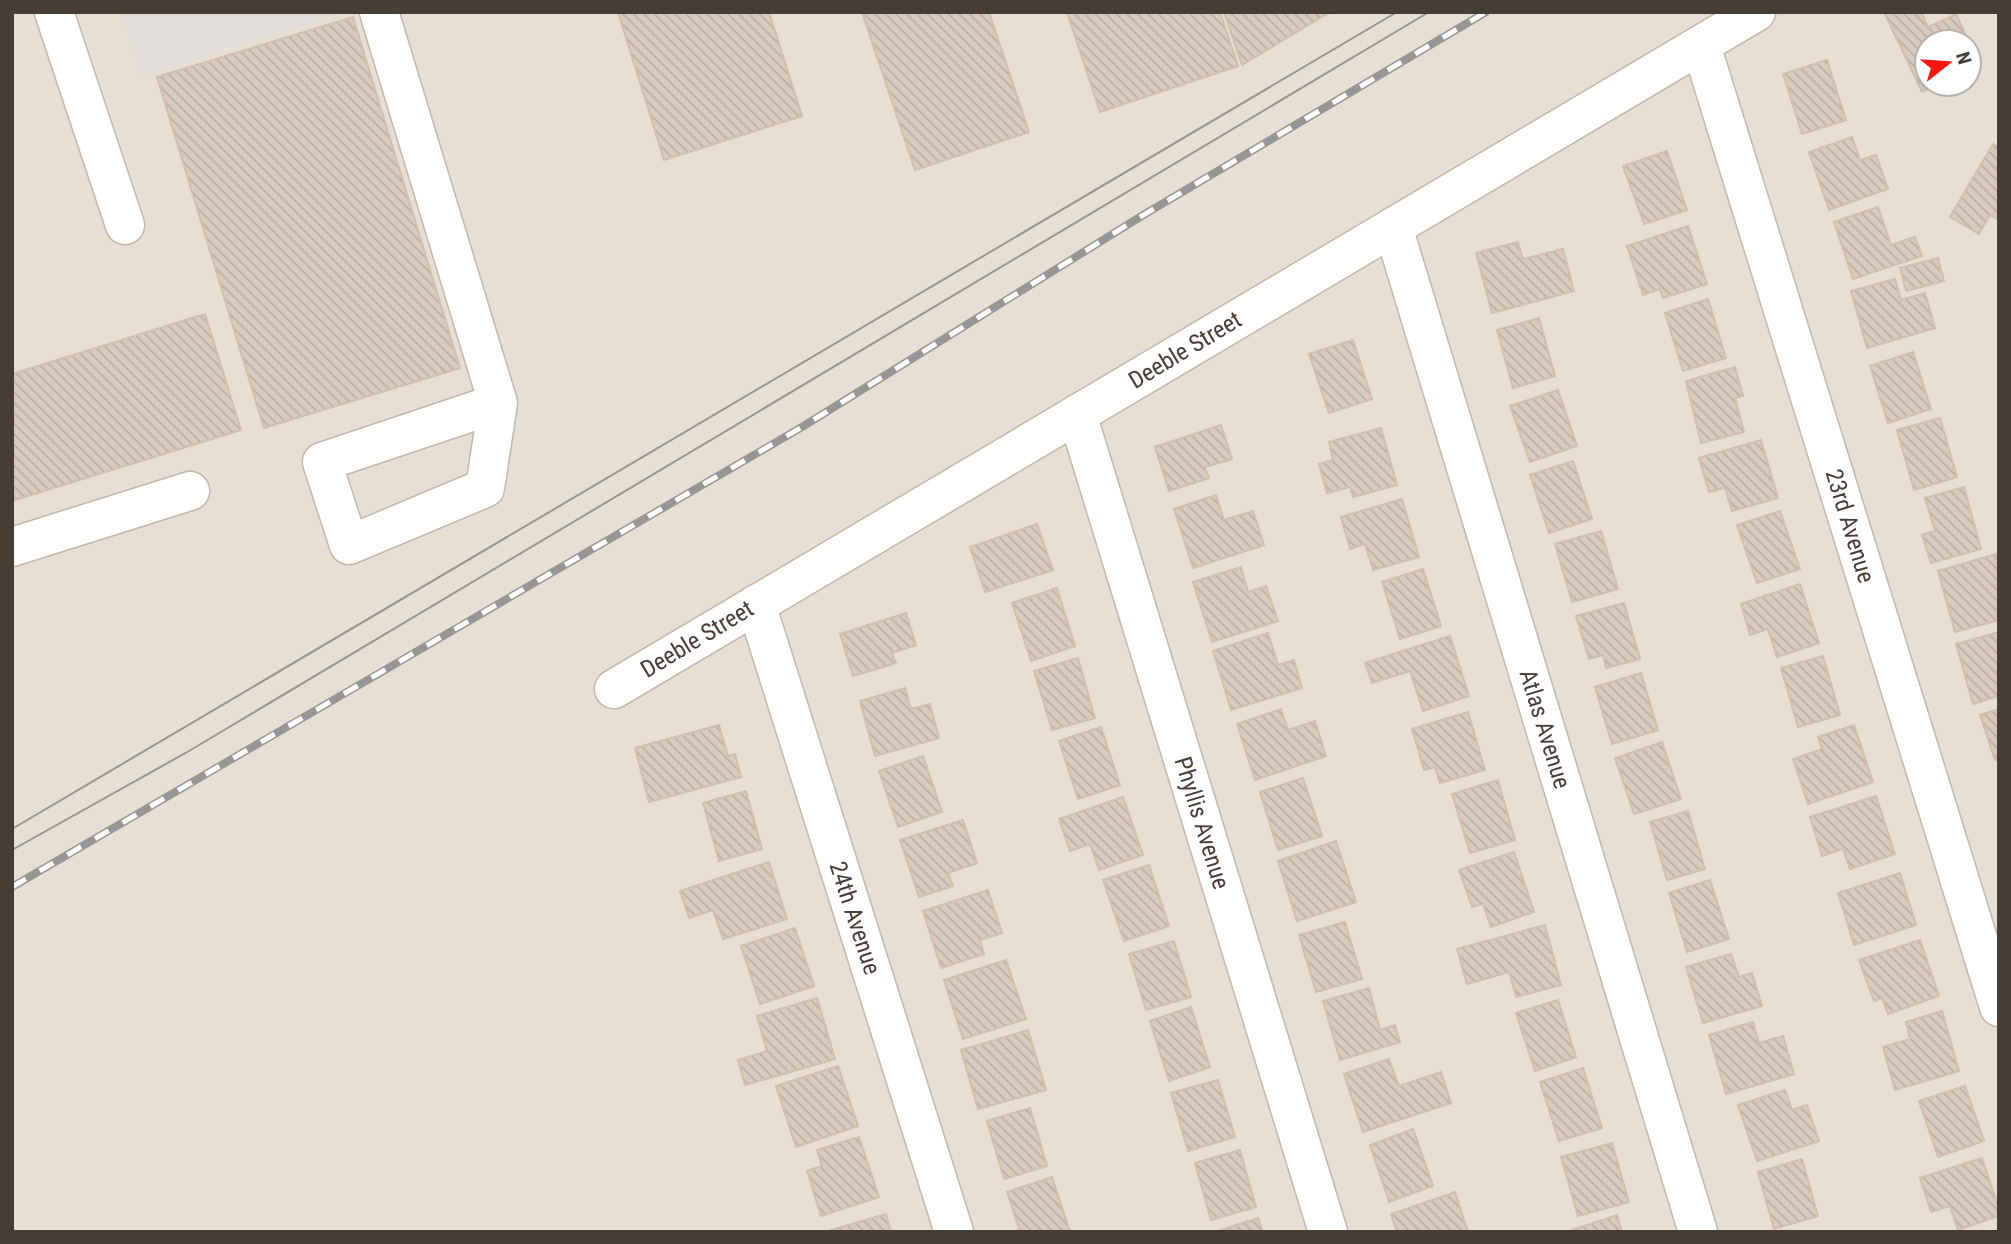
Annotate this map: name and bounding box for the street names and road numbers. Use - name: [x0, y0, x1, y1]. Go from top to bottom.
- street label: Deeble Street: [1124, 305, 1246, 395]
- street label: 23rd Avenue: [1819, 466, 1881, 586]
- street label: Deeble Street: [636, 594, 758, 684]
- street label: Atlas Avenue: [1514, 666, 1576, 792]
- street label: Phyllis Avenue: [1169, 753, 1235, 893]
- street label: 24th Avenue: [824, 858, 886, 978]

